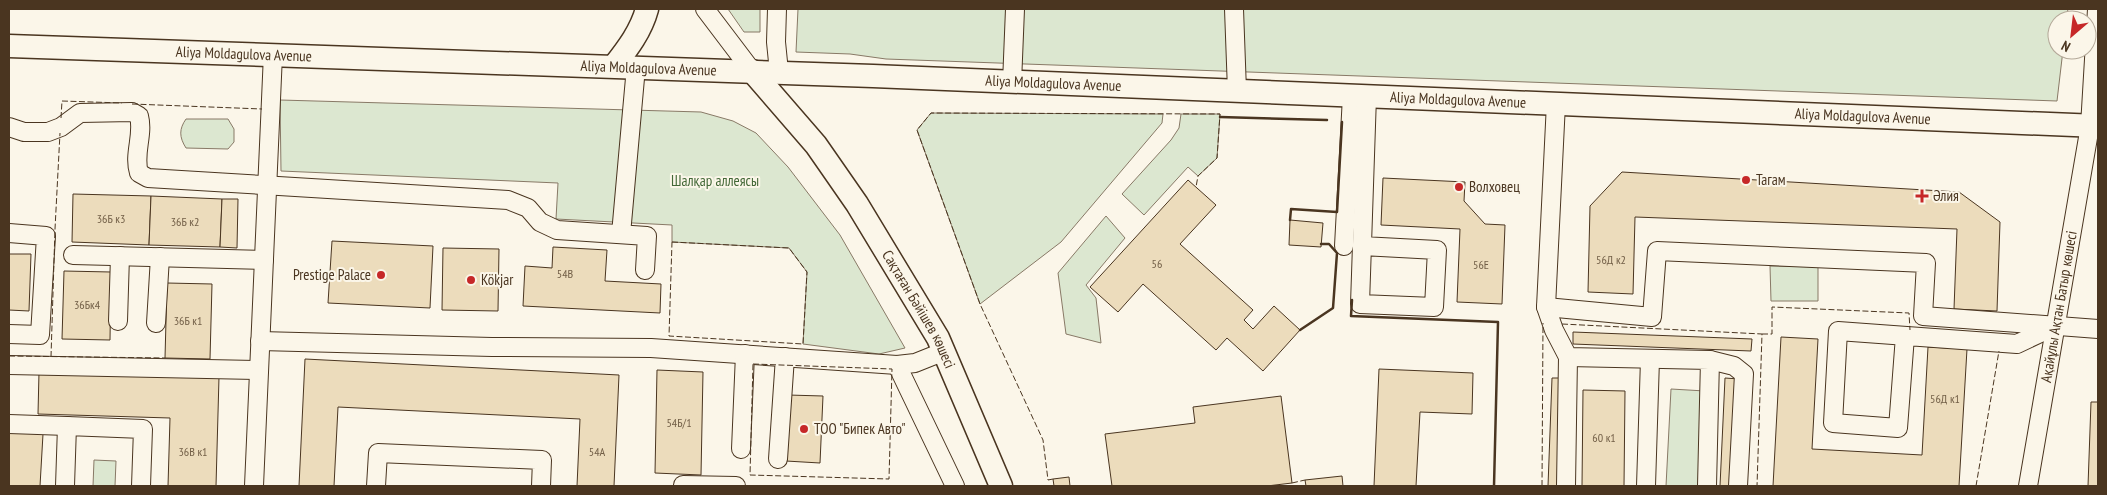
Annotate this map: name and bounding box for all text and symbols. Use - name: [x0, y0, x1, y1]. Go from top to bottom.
- north arrow: [2047, 10, 2097, 60]
- text: N: [2058, 37, 2073, 56]
- street label: Aliya Moldagulova Avenue: [175, 42, 312, 66]
- street label: Aliya Moldagulova Avenue: [580, 56, 717, 80]
- street label: Aliya Moldagulova Avenue: [985, 71, 1122, 95]
- street label: Aliya Moldagulova Avenue: [1390, 87, 1526, 112]
- street label: Aliya Moldagulova Avenue: [1794, 104, 1931, 128]
- place label: Тагам: [1756, 170, 1786, 189]
- park label: Шалқар аллеясы: [671, 171, 759, 190]
- marker: Тагам: [1740, 174, 1752, 186]
- place label: Волховец: [1469, 177, 1520, 196]
- marker: Волховец: [1453, 181, 1465, 193]
- place label: Әлия: [1933, 186, 1959, 205]
- marker: Әлия: [1915, 189, 1929, 203]
- house number: 36Б к3: [97, 211, 125, 226]
- house number: 36Б к2: [171, 214, 199, 229]
- street label: Ақайұлы Ақтан Батыр көшесі: [2036, 229, 2081, 384]
- street label: Сақтаған Бәйішев көшесі: [878, 247, 960, 371]
- house number: 56Д к2: [1596, 252, 1626, 267]
- house number: 56: [1152, 256, 1162, 271]
- house number: 56Е: [1473, 257, 1489, 272]
- place label: Prestige Palace: [293, 265, 371, 284]
- house number: 54В: [557, 266, 574, 281]
- marker: Prestige Palace: [375, 269, 387, 281]
- place label: Kökjar: [481, 270, 514, 289]
- marker: Kökjar: [465, 274, 477, 286]
- house number: 36Бк4: [74, 297, 101, 312]
- house number: 36Б к1: [174, 313, 202, 328]
- house number: 56Д к1: [1930, 391, 1960, 406]
- house number: 54Б/1: [666, 415, 692, 430]
- place label: ТОО "Бипек Авто": [814, 419, 906, 438]
- marker: ТОО "Бипек Авто": [798, 423, 810, 435]
- house number: 60 к1: [1592, 430, 1616, 445]
- house number: 36В к1: [178, 444, 208, 459]
- house number: 54А: [589, 444, 606, 459]

